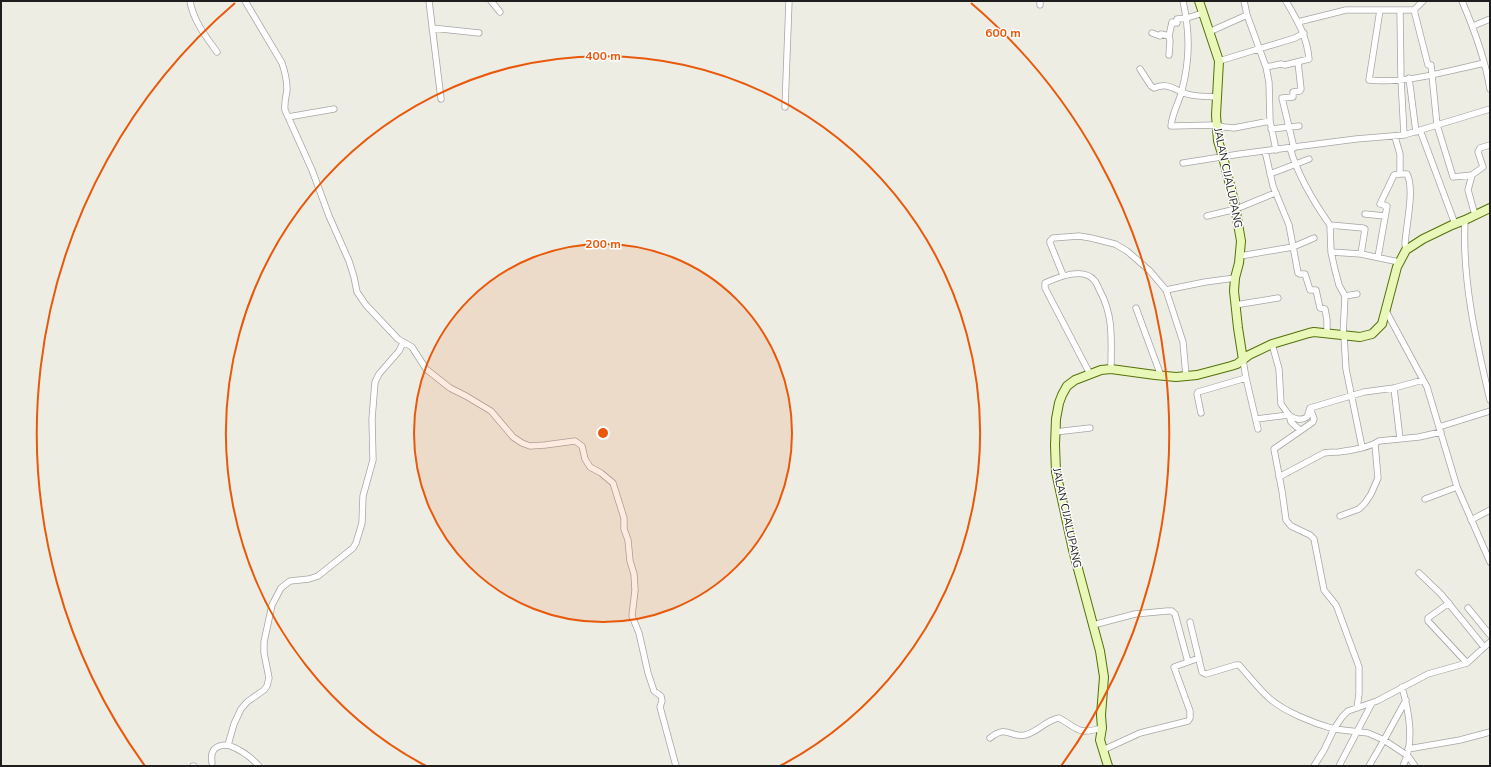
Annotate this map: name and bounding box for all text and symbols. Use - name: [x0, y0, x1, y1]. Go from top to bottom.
- text: 600 m: [985, 25, 1021, 41]
- text: 400 m: [585, 48, 621, 64]
- street label: JALAN CIJALUPANG: [1210, 126, 1246, 230]
- text: 200 m: [585, 236, 621, 252]
- centre of rings: [596, 426, 610, 440]
- street label: JALAN CIJALUPANG: [1049, 466, 1085, 570]

